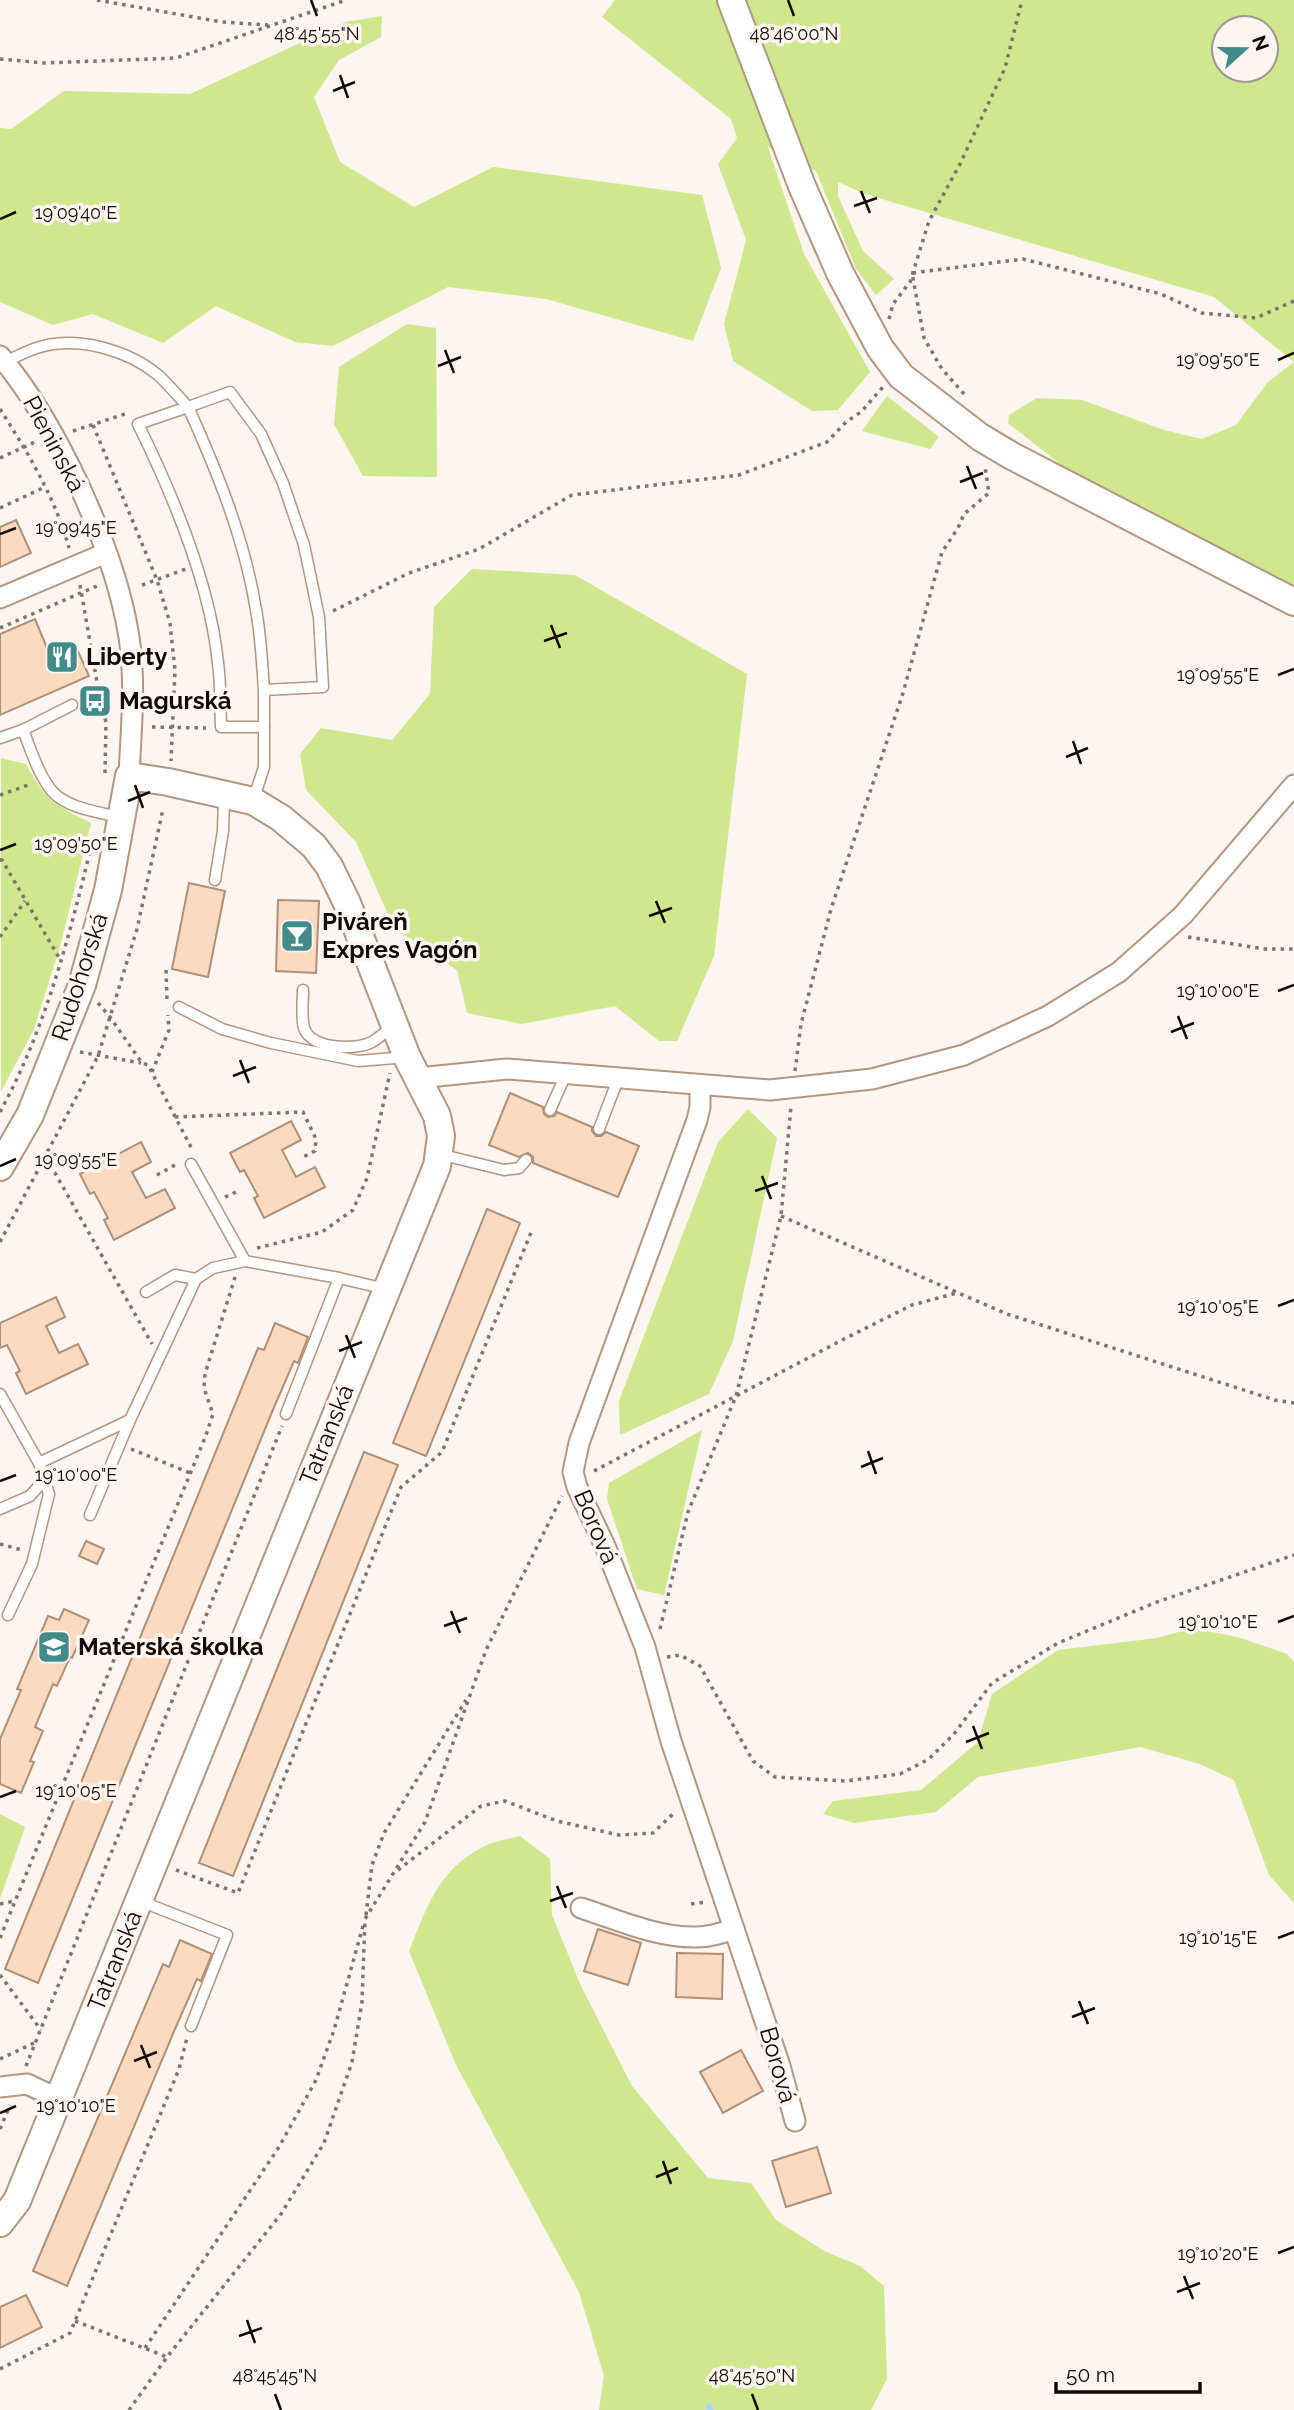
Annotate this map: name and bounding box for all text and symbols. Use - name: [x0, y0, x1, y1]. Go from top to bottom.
- north arrow: [1210, 14, 1280, 84]
- text: 48°45'55"N: [274, 23, 360, 44]
- text: 48°46'00"N: [750, 23, 838, 44]
- text: N: [1248, 32, 1274, 54]
- text: 19°09'40"E: [35, 202, 117, 223]
- text: 19°09'50"E: [1176, 349, 1260, 370]
- street label: Pieninská: [17, 391, 92, 497]
- text: 19°09'45"E: [35, 517, 117, 538]
- restaurant icon: Liberty: [43, 638, 81, 676]
- place label: Liberty: [86, 642, 167, 671]
- text: 19°09'55"E: [1177, 664, 1259, 685]
- bus stop icon: Magurská: [76, 682, 114, 720]
- place label: Magurská: [119, 686, 232, 715]
- text: 19°09'50"E: [34, 833, 118, 854]
- place label: Piváreň Expres Vagón: [322, 907, 478, 964]
- street label: Rudohorská: [45, 909, 114, 1045]
- bar icon: Piváreň Expres Vagón: [278, 917, 316, 955]
- text: 19°10'00"E: [1177, 980, 1259, 1001]
- text: 19°09'55"E: [35, 1149, 117, 1170]
- text: 19°10'05"E: [1177, 1296, 1259, 1317]
- street label: Tatranská: [293, 1380, 360, 1489]
- text: 19°10'00"E: [35, 1464, 117, 1485]
- street label: Borová: [568, 1485, 625, 1568]
- text: 19°10'10"E: [1178, 1611, 1258, 1632]
- school or university icon: Materská školka: [35, 1628, 73, 1666]
- place label: Materská školka: [78, 1632, 264, 1661]
- text: 19°10'05"E: [35, 1780, 117, 1801]
- street label: Tatranská: [81, 1906, 148, 2015]
- text: 19°10'15"E: [1179, 1927, 1257, 1948]
- street label: Borová: [754, 2024, 803, 2106]
- text: 19°10'10"E: [36, 2095, 116, 2116]
- text: 19°10'20"E: [1177, 2243, 1259, 2264]
- scale bar: [1056, 2350, 1200, 2394]
- text: 50 m: [1066, 2362, 1115, 2387]
- text: 48°45'45"N: [233, 2365, 317, 2386]
- text: 48°45'50"N: [709, 2365, 795, 2386]

